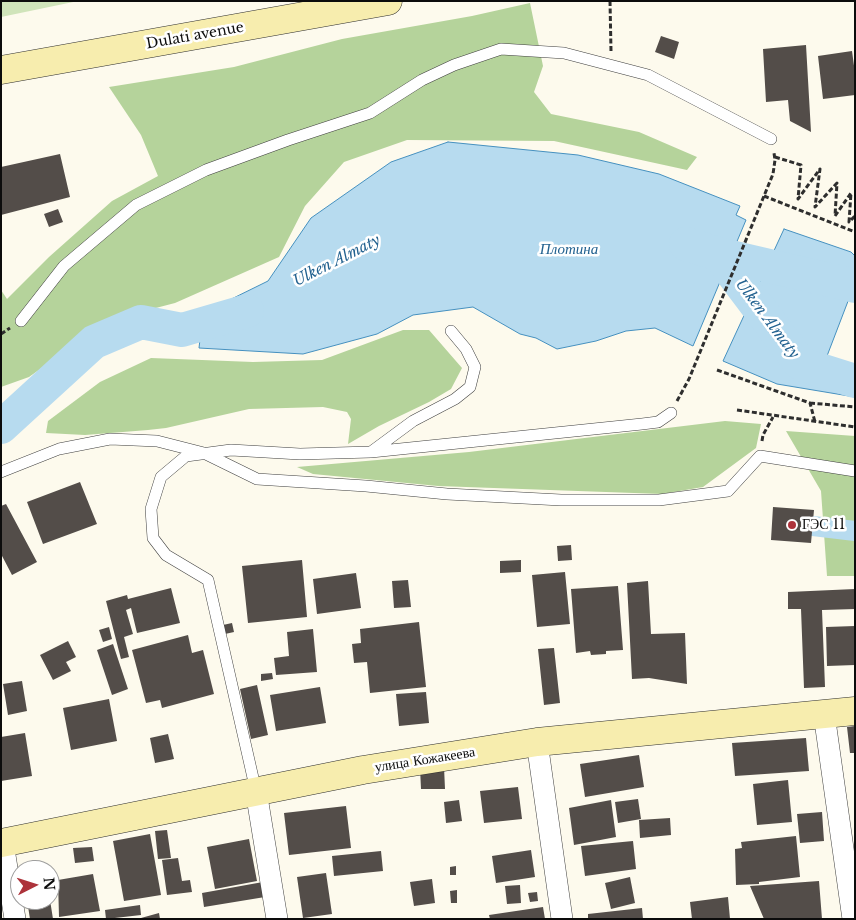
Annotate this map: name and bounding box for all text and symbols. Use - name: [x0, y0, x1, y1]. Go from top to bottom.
- street label: Dulati avenue: [145, 19, 245, 53]
- water label: Ulken Almaty: [291, 231, 383, 291]
- water label: Плотина: [540, 241, 598, 259]
- water label: Ulken Almaty: [731, 276, 803, 362]
- place label: ГЭС 11: [802, 517, 845, 533]
- marker: ГЭС 11: [786, 519, 798, 531]
- street label: улица Кожакеева: [374, 744, 476, 776]
- north arrow: [10, 860, 60, 910]
- text: N: [39, 876, 58, 891]

